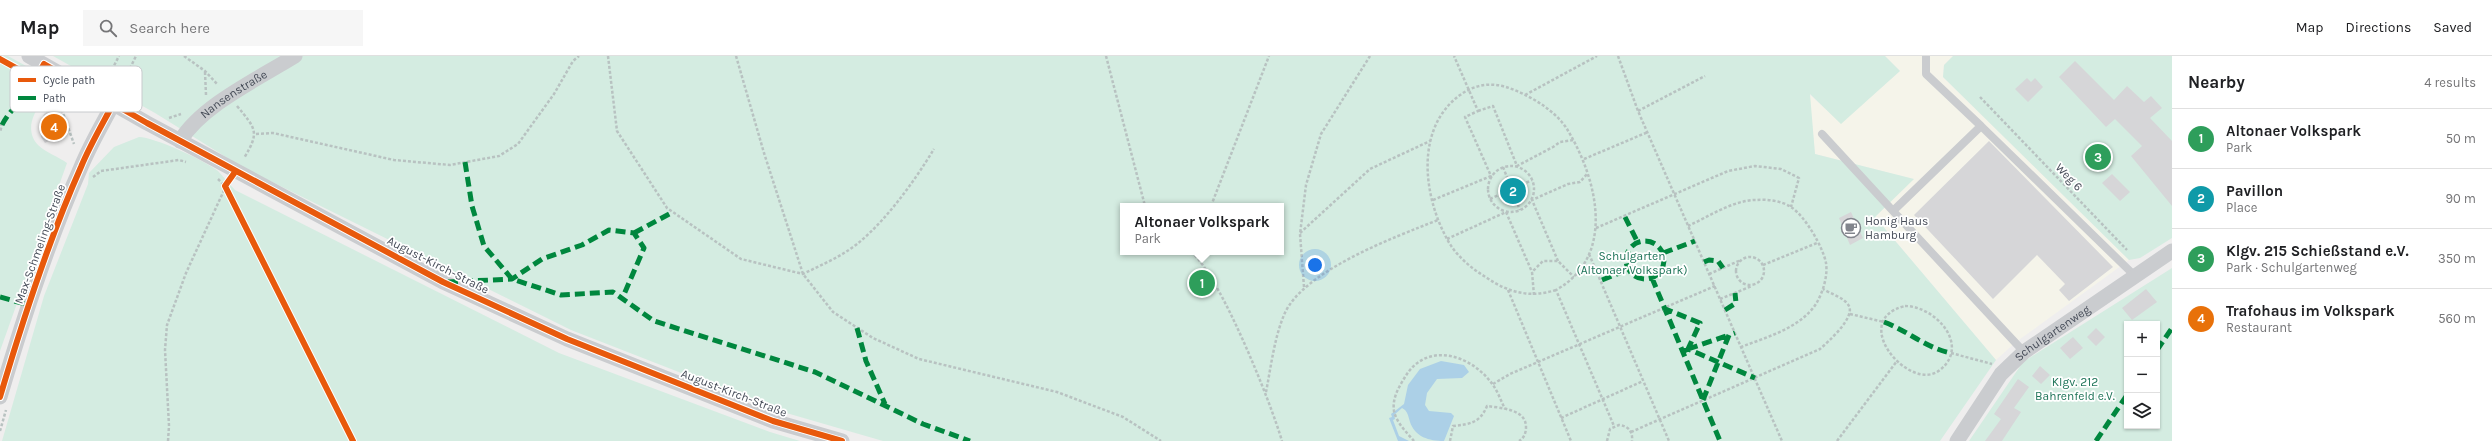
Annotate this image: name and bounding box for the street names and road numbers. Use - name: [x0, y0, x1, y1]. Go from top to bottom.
- street label: Nansenstraße: [197, 67, 269, 121]
- street label: Weg 6: [2052, 160, 2086, 194]
- street label: Max-Schmeling-Straße: [12, 182, 68, 306]
- street label: August-Kirch-Straße: [385, 233, 491, 297]
- street label: Schulgartenweg: [2012, 302, 2093, 364]
- street label: August-Kirch-Straße: [679, 366, 789, 420]

